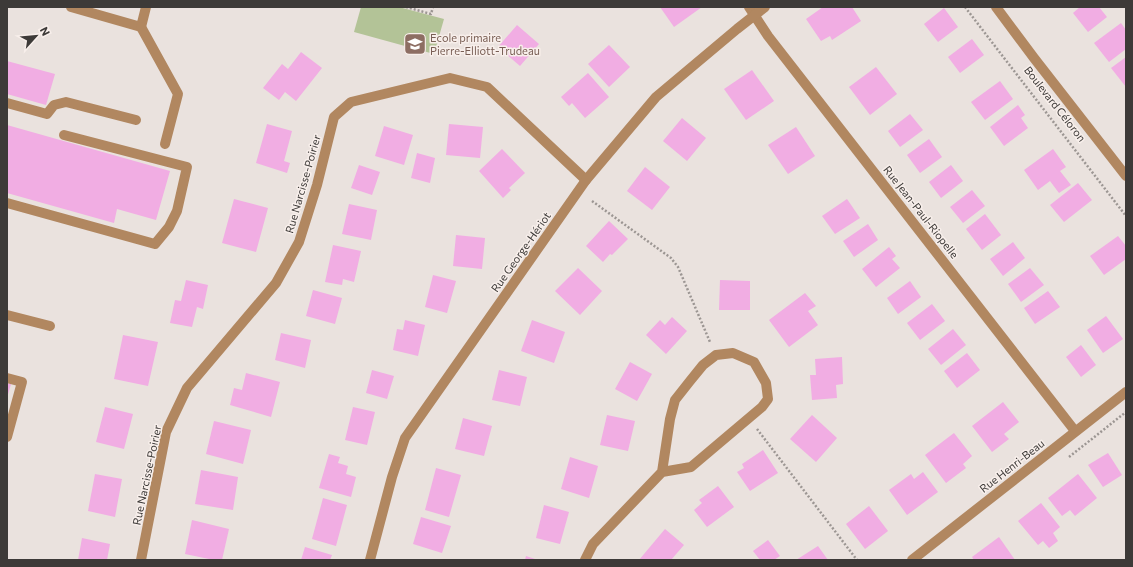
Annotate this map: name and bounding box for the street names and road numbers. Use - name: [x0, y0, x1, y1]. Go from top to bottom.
- street label: Boulevard Céloron: [1022, 63, 1089, 144]
- street label: Rue Narcisse-Poirier: [282, 133, 323, 235]
- street label: Rue Jean-Paul-Riopelle: [880, 163, 962, 261]
- street label: Rue George-Hériot: [488, 209, 553, 294]
- street label: Rue Narcisse-Poirier: [130, 423, 164, 526]
- street label: Rue Henri-Beau: [977, 436, 1047, 495]

